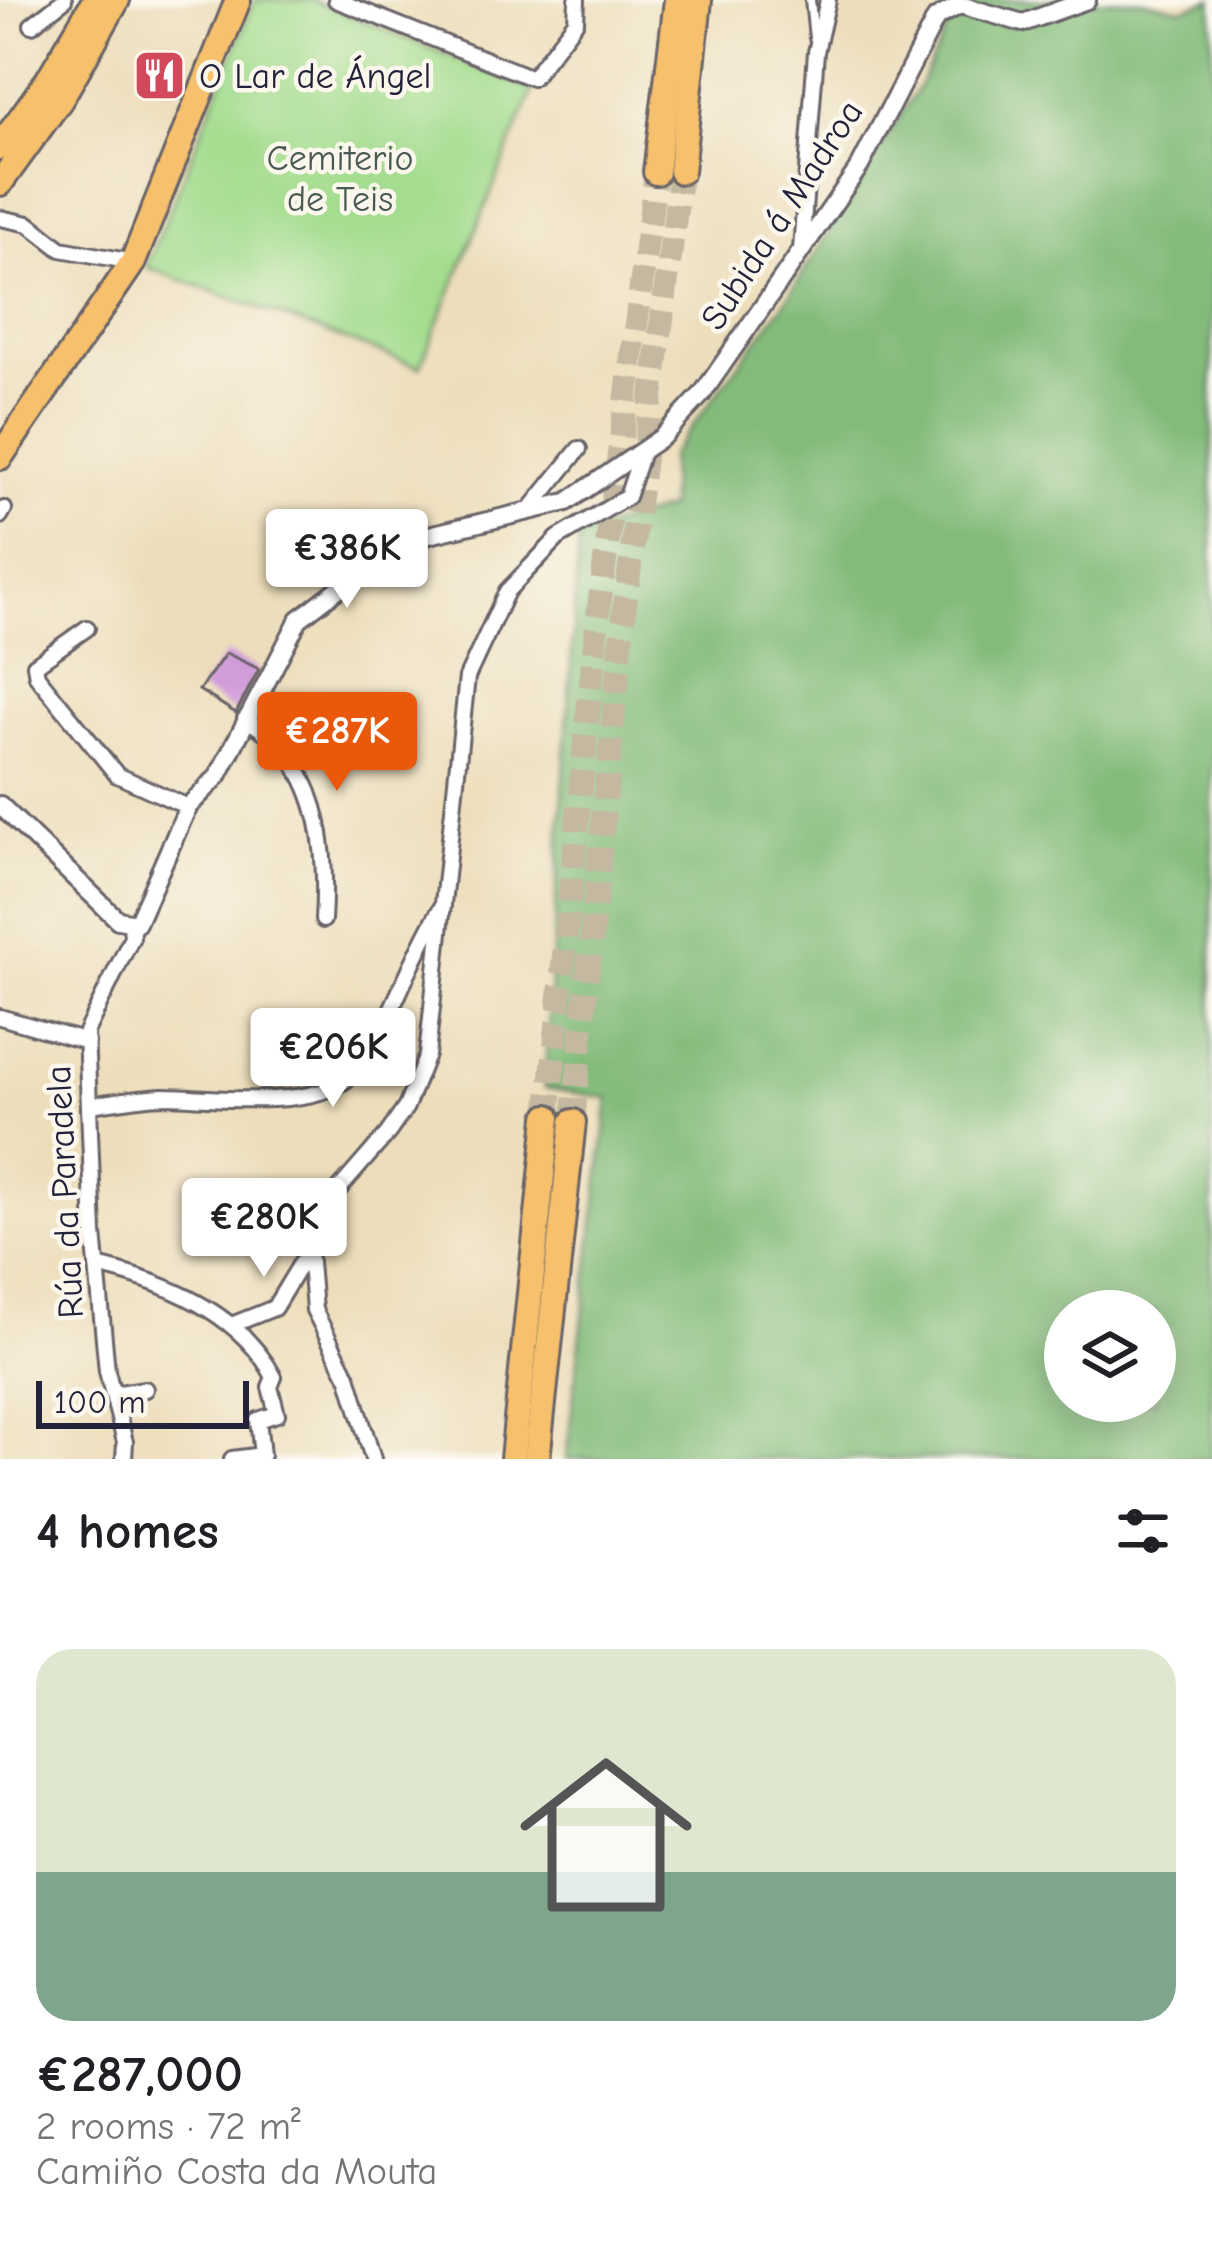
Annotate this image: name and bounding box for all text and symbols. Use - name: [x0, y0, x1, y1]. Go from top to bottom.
- restaurant icon: O Lar de Ángel: [132, 48, 188, 104]
- place label: O Lar de Ángel: [199, 55, 431, 97]
- street label: Subida á Madroa: [693, 93, 871, 337]
- park label: Cemiterio de Teis: [267, 138, 413, 220]
- pin: €386K: [263, 509, 431, 611]
- text: €386K: [293, 525, 401, 570]
- pin: €287K: [253, 692, 421, 794]
- text: €287K: [284, 708, 390, 753]
- pin: €206K: [249, 1008, 417, 1110]
- text: €206K: [278, 1024, 388, 1069]
- street label: Rúa da Paradela: [38, 1065, 92, 1319]
- pin: €280K: [180, 1178, 348, 1280]
- text: €280K: [209, 1194, 319, 1239]
- map controls: [1044, 1290, 1176, 1422]
- button: layers: [1044, 1290, 1176, 1422]
- scale bar: [36, 1375, 249, 1428]
- text: 100 m: [54, 1383, 146, 1421]
- icon: filters: [1110, 1498, 1176, 1564]
- text: 4 homes: [36, 1502, 219, 1561]
- icon: home: [498, 1727, 714, 1943]
- text: €287,000: [36, 2045, 243, 2104]
- text: 2 rooms · 72 m²: [36, 2104, 301, 2149]
- text: Camiño Costa da Mouta: [36, 2149, 437, 2194]

